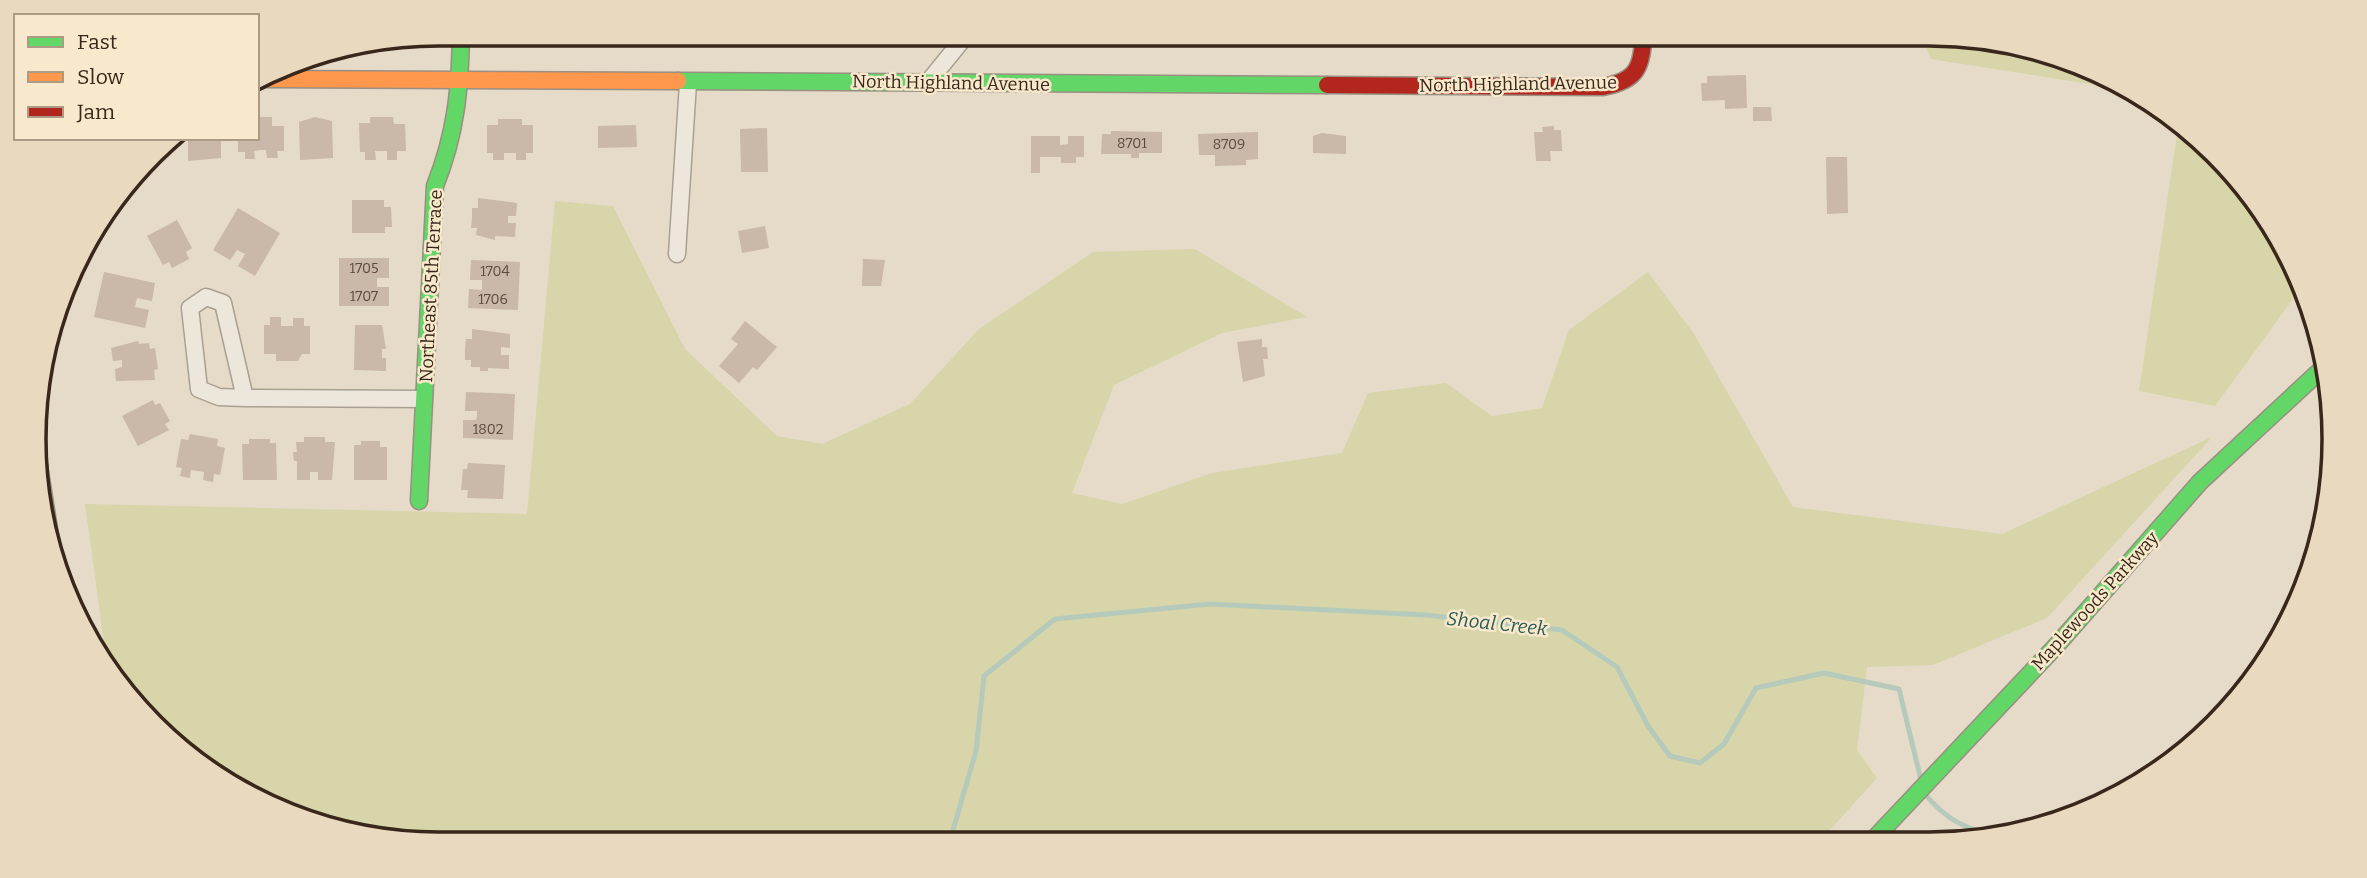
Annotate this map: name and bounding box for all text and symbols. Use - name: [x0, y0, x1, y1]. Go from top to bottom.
- legend: [14, 14, 259, 140]
- text: Fast: [77, 29, 118, 55]
- text: Slow: [77, 64, 124, 90]
- street label: North Highland Avenue: [852, 70, 1050, 96]
- street label: North Highland Avenue: [1419, 71, 1617, 97]
- text: Jam: [76, 99, 115, 125]
- house number: 8701: [1117, 135, 1147, 152]
- house number: 8709: [1213, 136, 1245, 153]
- street label: Northeast 85th Terrace: [415, 189, 447, 383]
- house number: 1705: [350, 260, 378, 277]
- house number: 1704: [480, 263, 510, 280]
- house number: 1707: [350, 288, 378, 305]
- house number: 1706: [478, 291, 508, 308]
- house number: 1802: [473, 421, 503, 438]
- street label: Maplewoods Parkway: [2027, 527, 2163, 675]
- water label: Shoal Creek: [1445, 607, 1549, 640]

